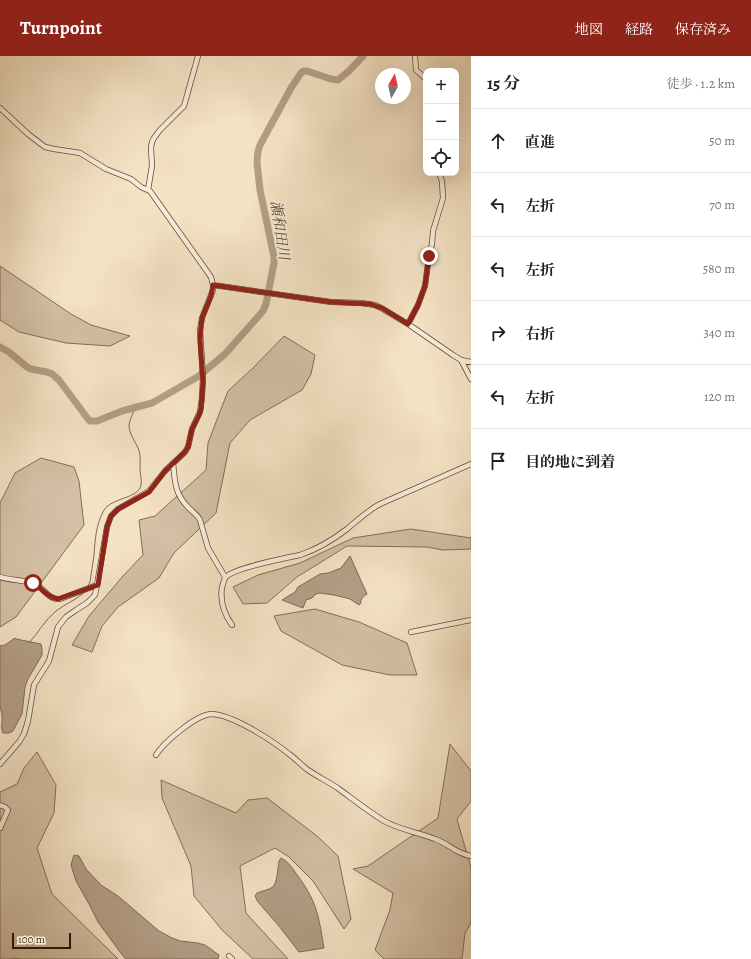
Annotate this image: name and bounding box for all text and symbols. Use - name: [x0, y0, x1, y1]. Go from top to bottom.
- text: Turnpoint: [20, 15, 102, 41]
- text: 地図: [575, 20, 603, 39]
- text: 経路: [625, 20, 653, 39]
- text: 保存済み: [675, 20, 731, 39]
- north arrow: [375, 68, 411, 104]
- map controls: [423, 68, 459, 176]
- button: +: [423, 68, 459, 104]
- text: 15 分: [487, 72, 520, 95]
- text: 徒歩 · 1.2 km: [667, 75, 735, 92]
- button: −: [423, 104, 459, 140]
- icon: ahead: [487, 130, 509, 152]
- text: 直進: [525, 132, 555, 152]
- text: 50 m: [709, 132, 735, 149]
- button: locate: [423, 140, 459, 176]
- icon: left: [487, 194, 509, 216]
- text: 左折: [525, 196, 555, 216]
- text: 70 m: [709, 196, 735, 213]
- water label: 瀬和田川: [266, 199, 294, 263]
- route end: [420, 247, 438, 265]
- icon: left: [487, 258, 509, 280]
- text: 左折: [525, 260, 555, 280]
- text: 580 m: [703, 260, 735, 277]
- icon: right: [487, 322, 509, 344]
- text: 右折: [525, 324, 555, 344]
- text: 340 m: [703, 324, 735, 341]
- icon: left: [487, 386, 509, 408]
- text: 左折: [525, 388, 555, 408]
- text: 120 m: [704, 388, 735, 405]
- icon: arrive: [487, 450, 509, 472]
- text: 目的地に到着: [525, 452, 615, 472]
- route start: [24, 574, 42, 592]
- scale bar: [12, 931, 71, 950]
- text: 100 m: [18, 932, 45, 947]

